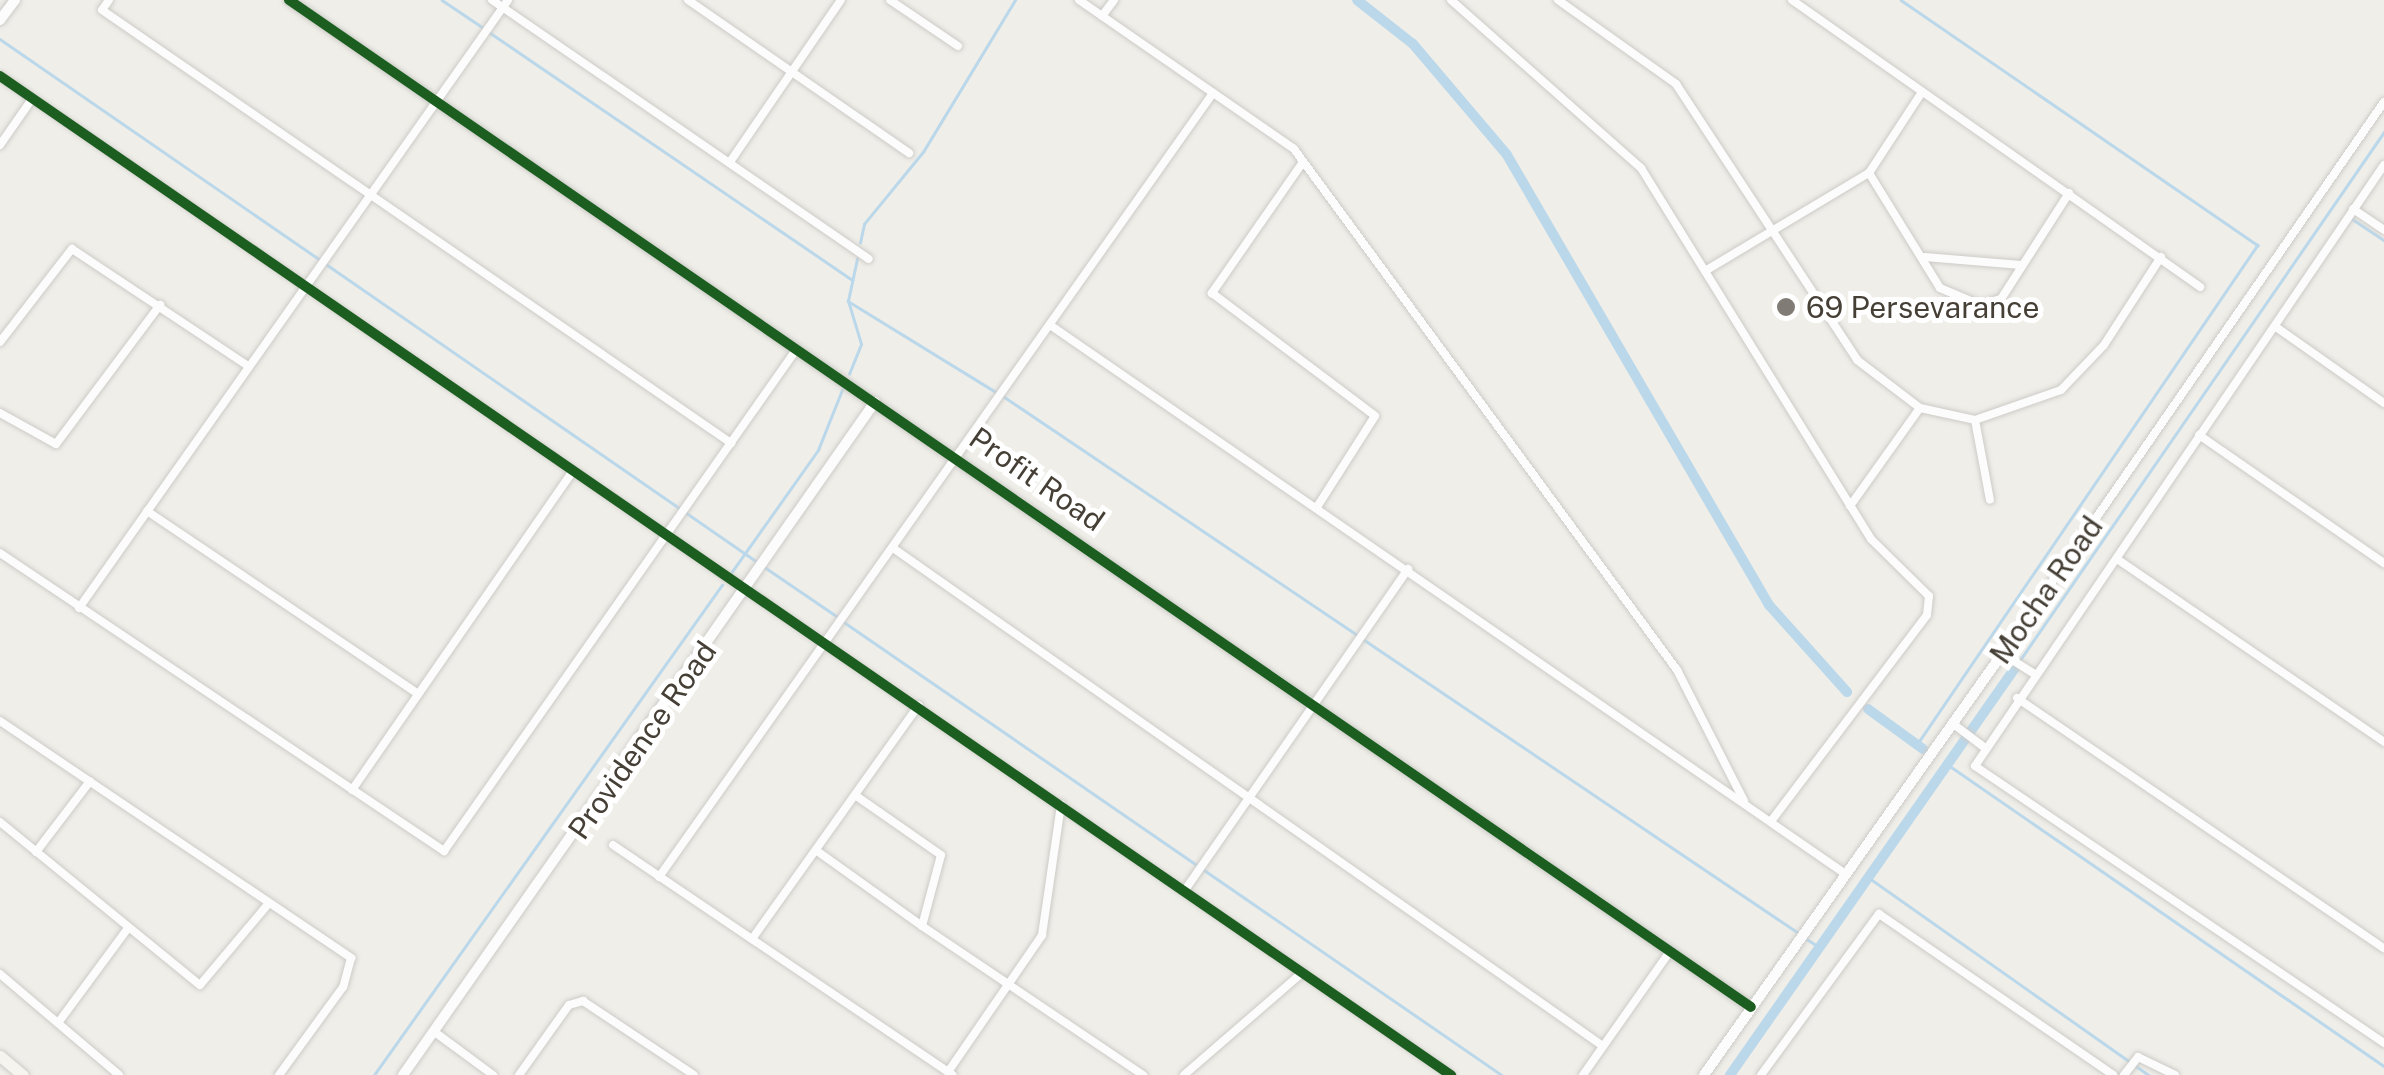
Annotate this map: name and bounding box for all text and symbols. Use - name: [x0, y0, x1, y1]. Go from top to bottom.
- place label: 69 Persevarance: [1806, 289, 2039, 325]
- marker: 69 Persevarance: [1775, 296, 1797, 318]
- street label: Profit Road: [963, 419, 1111, 539]
- street label: Mocha Road: [1982, 509, 2110, 671]
- street label: Providence Road: [560, 634, 724, 846]

